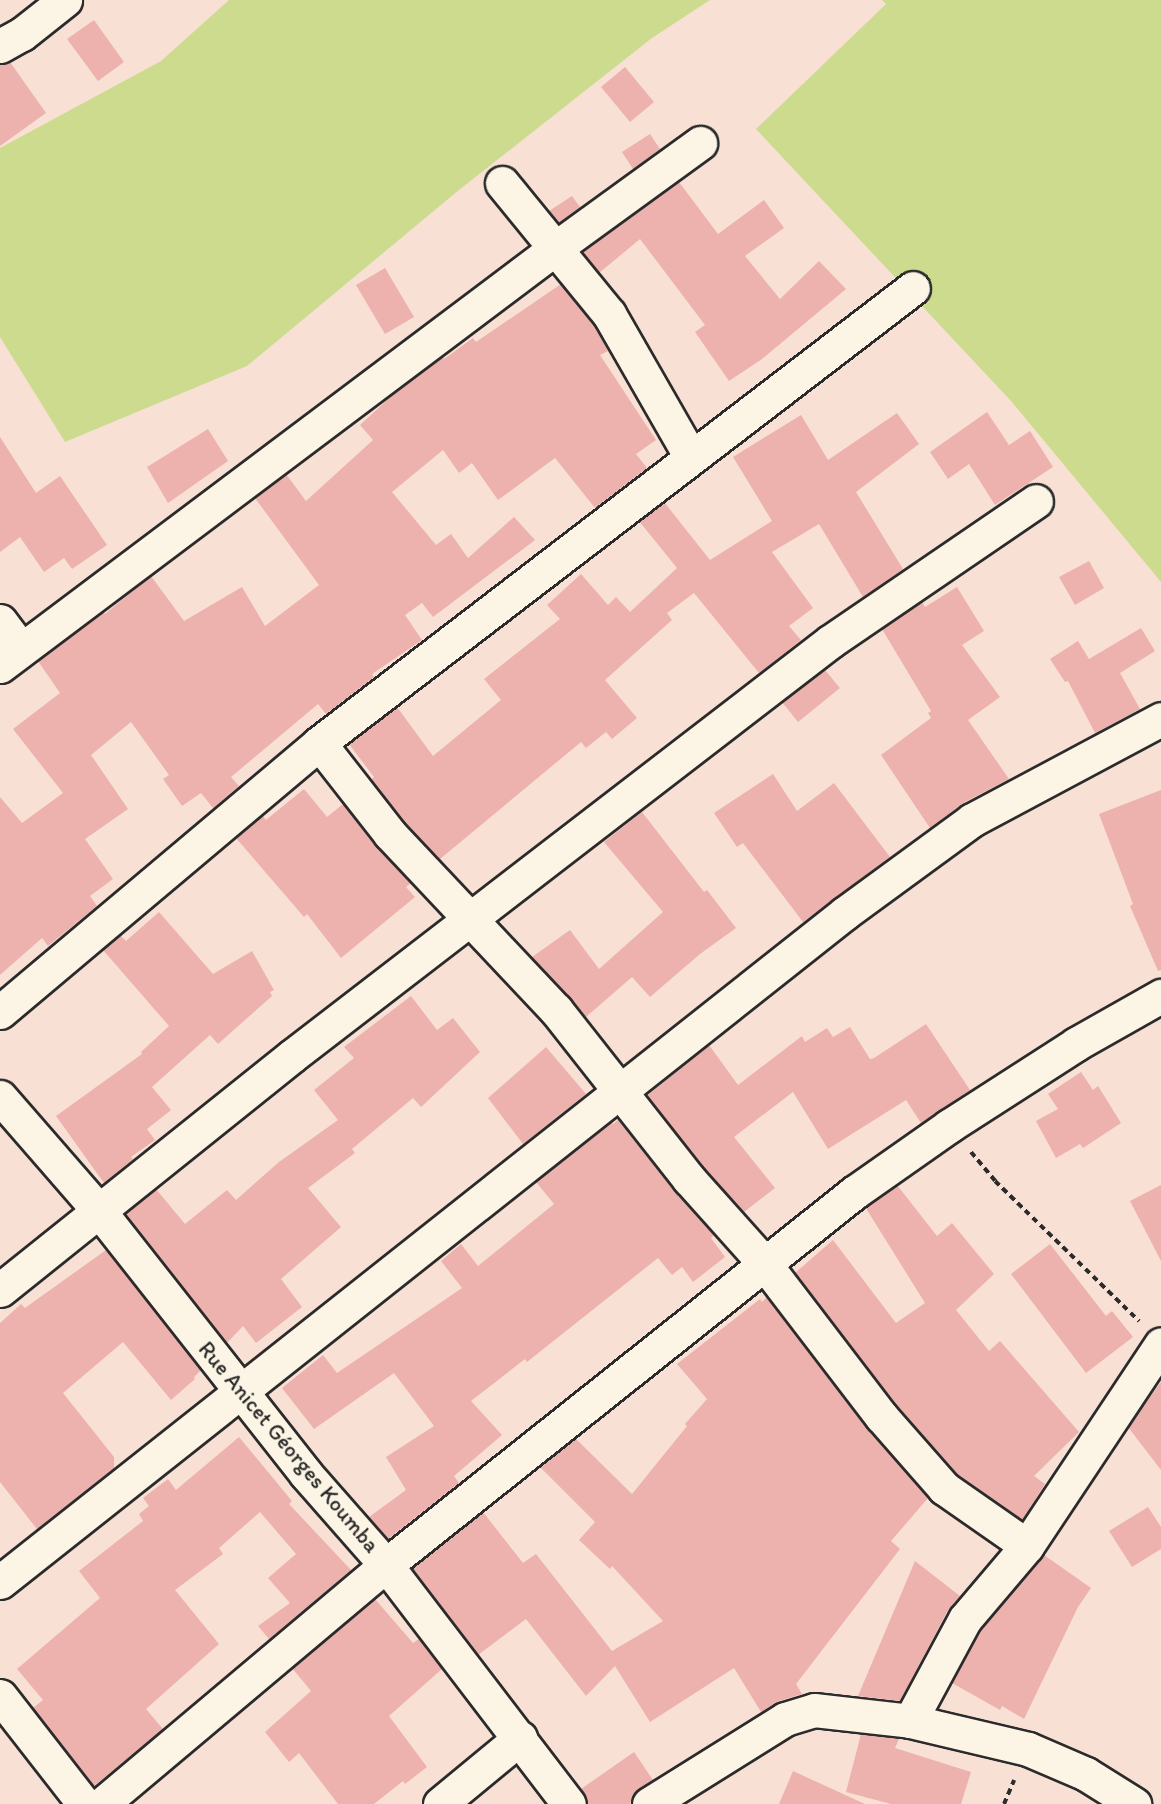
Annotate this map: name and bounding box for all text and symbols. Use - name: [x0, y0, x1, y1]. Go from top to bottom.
- street label: Rue Anicet Géorges Koumba: [193, 1336, 385, 1558]

